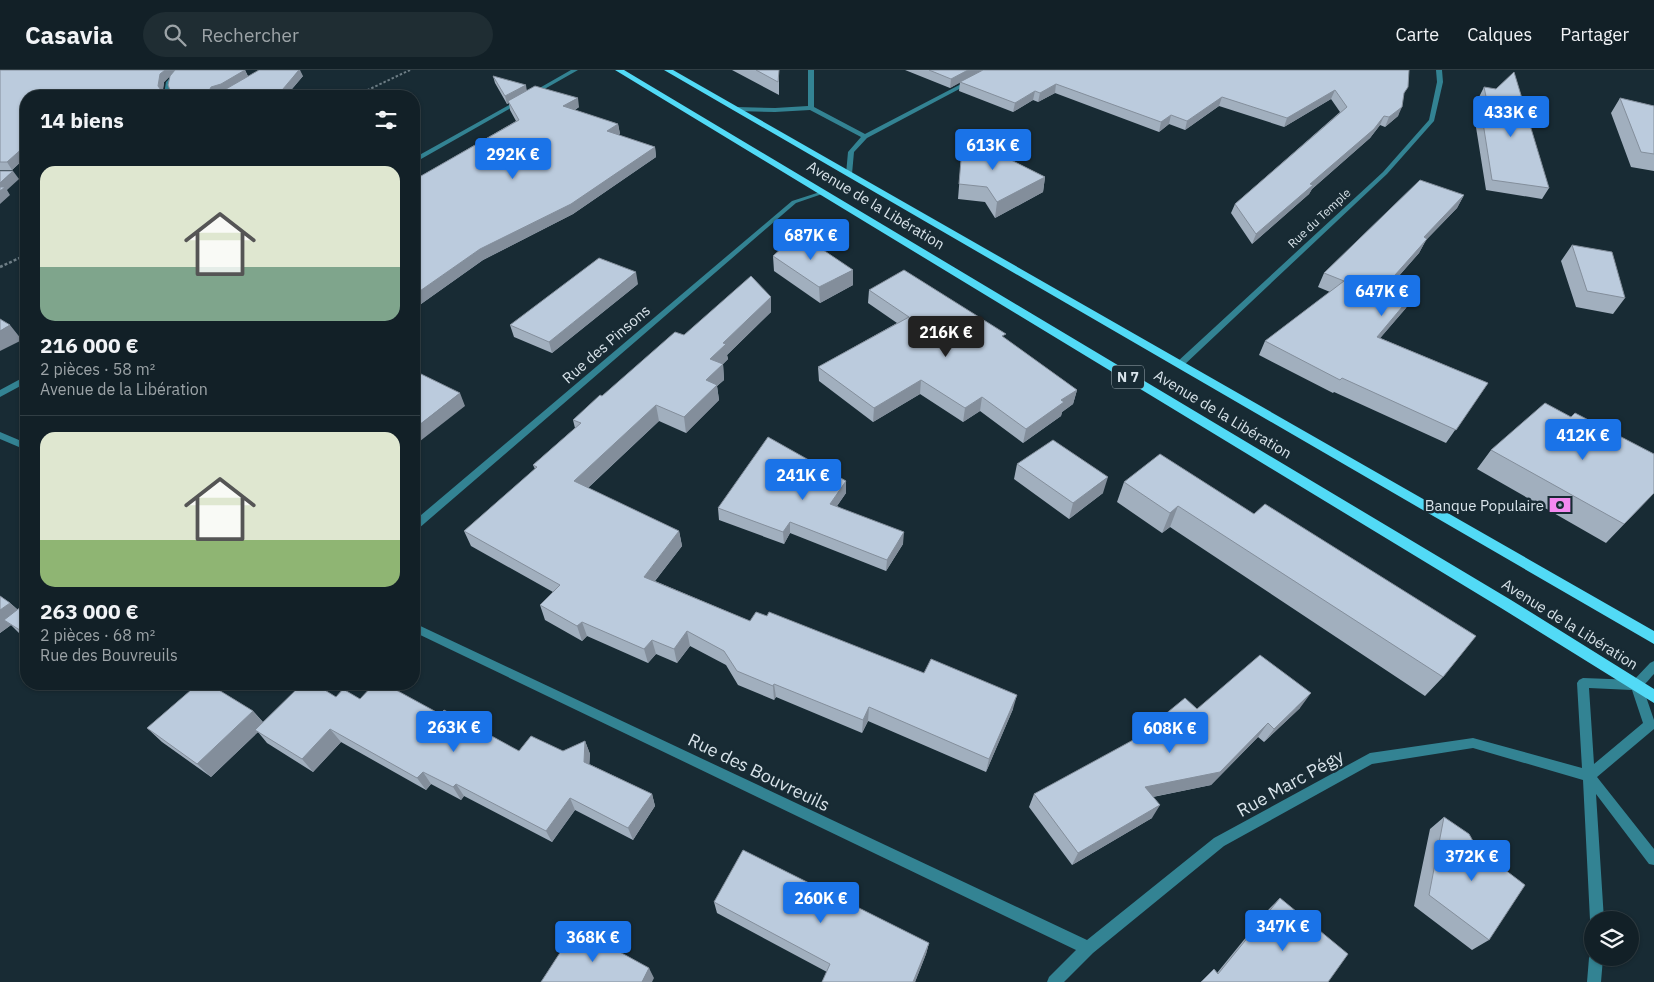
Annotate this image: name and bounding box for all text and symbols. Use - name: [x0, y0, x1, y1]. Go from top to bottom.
- search box: [143, 12, 493, 57]
- text: Casavia: [25, 19, 113, 51]
- icon: search: [161, 21, 189, 49]
- text: Rechercher: [201, 23, 299, 47]
- text: Carte: [1396, 23, 1439, 46]
- text: Calques: [1467, 23, 1532, 46]
- text: Partager: [1560, 23, 1629, 46]
- pin: 433K €: [1470, 96, 1552, 138]
- text: 433K €: [1484, 102, 1538, 122]
- text: 14 biens: [40, 106, 124, 134]
- icon: filters: [372, 106, 400, 134]
- pin: 613K €: [952, 128, 1034, 171]
- text: 613K €: [966, 135, 1020, 155]
- pin: 292K €: [472, 138, 554, 180]
- text: 292K €: [486, 144, 540, 164]
- street label: Avenue de la Libération: [804, 156, 948, 254]
- street label: Rue du Temple: [1284, 185, 1354, 251]
- icon: home: [175, 199, 265, 289]
- pin: 687K €: [770, 218, 852, 261]
- text: 687K €: [784, 225, 838, 245]
- pin: 647K €: [1341, 274, 1423, 317]
- text: 647K €: [1355, 281, 1409, 301]
- street label: Rue des Pinsons: [558, 301, 654, 387]
- pin: 216K €: [905, 316, 987, 358]
- text: 216K €: [919, 322, 973, 342]
- text: 216 000 €: [40, 331, 139, 359]
- text: 2 pièces · 58 m²: [40, 359, 155, 379]
- street label: Avenue de la Libération: [1151, 365, 1295, 463]
- road number: N 7: [1112, 366, 1144, 388]
- text: Avenue de la Libération: [40, 379, 208, 399]
- pin: 412K €: [1542, 418, 1624, 461]
- text: 412K €: [1556, 425, 1610, 445]
- pin: 241K €: [762, 458, 844, 501]
- icon: home: [175, 464, 265, 554]
- text: 241K €: [776, 465, 830, 485]
- bank icon: Banque Populaire: [1547, 492, 1573, 518]
- place label: Banque Populaire: [1425, 496, 1544, 515]
- street label: Avenue de la Libération: [1498, 574, 1642, 674]
- text: 263 000 €: [40, 597, 139, 625]
- text: 2 pièces · 68 m²: [40, 625, 155, 645]
- text: Rue des Bouvreuils: [40, 645, 178, 665]
- pin: 263K €: [413, 710, 495, 753]
- pin: 608K €: [1129, 712, 1211, 754]
- text: 263K €: [427, 717, 481, 737]
- text: 608K €: [1143, 718, 1197, 738]
- street label: Rue des Bouvreuils: [684, 728, 834, 816]
- street label: Rue Marc Pégy: [1232, 744, 1348, 822]
- pin: 372K €: [1431, 840, 1513, 882]
- text: 372K €: [1445, 846, 1499, 866]
- pin: 260K €: [780, 882, 862, 924]
- text: 260K €: [794, 888, 848, 908]
- pin: 347K €: [1242, 910, 1324, 952]
- map controls: [1584, 911, 1639, 966]
- button: layers: [1584, 911, 1639, 966]
- text: 347K €: [1256, 916, 1310, 936]
- pin: 368K €: [552, 920, 634, 963]
- text: 368K €: [566, 927, 620, 947]

